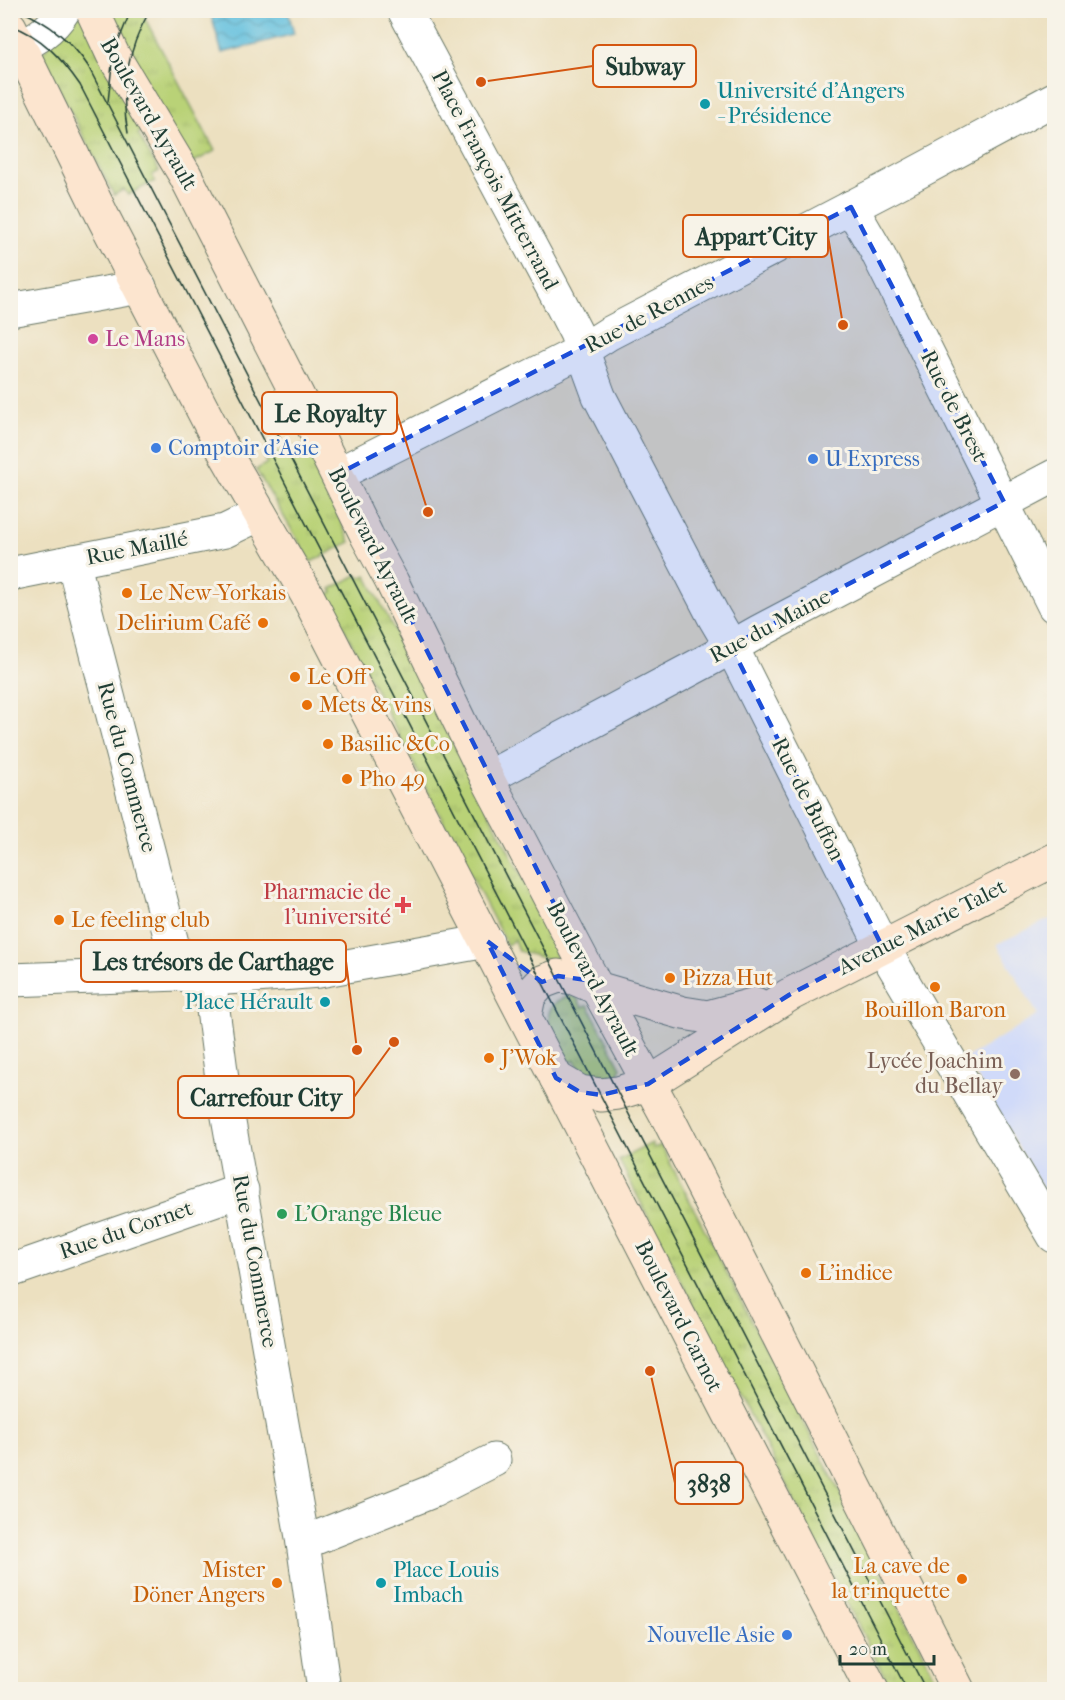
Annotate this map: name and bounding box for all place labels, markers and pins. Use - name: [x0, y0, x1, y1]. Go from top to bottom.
- callout: Subway: [593, 45, 696, 87]
- place label: Université d'Angers - Présidence: [717, 78, 905, 129]
- marker: Université d'Angers - Présidence: [698, 97, 712, 111]
- callout: Appart'City: [683, 215, 828, 257]
- place label: Le Mans: [105, 326, 185, 352]
- marker: Le Mans: [86, 332, 100, 346]
- callout: Le Royalty: [262, 392, 397, 434]
- place label: Comptoir d'Asie: [168, 435, 319, 461]
- marker: Comptoir d'Asie: [149, 441, 163, 455]
- place label: U Express: [825, 446, 920, 472]
- marker: U Express: [806, 452, 820, 466]
- place label: Le New-Yorkais: [139, 580, 286, 606]
- marker: Le New-Yorkais: [120, 586, 134, 600]
- place label: Delirium Café: [117, 610, 251, 636]
- marker: Delirium Café: [256, 616, 270, 630]
- place label: Le Off: [307, 664, 371, 690]
- marker: Le Off: [288, 670, 302, 684]
- place label: Mets & vins: [319, 692, 432, 718]
- marker: Mets & vins: [300, 698, 314, 712]
- place label: Basilic &Co: [340, 731, 450, 757]
- marker: Basilic &Co: [321, 737, 335, 751]
- place label: Pho 49: [359, 766, 425, 792]
- marker: Pho 49: [340, 772, 354, 786]
- place label: Pharmacie de l’université: [263, 879, 391, 930]
- marker: Pharmacie de l’université: [396, 898, 410, 912]
- place label: Le feeling club: [71, 907, 210, 933]
- marker: Le feeling club: [52, 913, 66, 927]
- callout: Les trésors de Carthage: [81, 940, 346, 982]
- place label: Pizza Hut: [682, 965, 774, 991]
- marker: Pizza Hut: [663, 971, 677, 985]
- marker: Bouillon Baron: [928, 980, 942, 994]
- place label: Place Hérault: [184, 989, 313, 1015]
- marker: Place Hérault: [318, 995, 332, 1009]
- place label: Bouillon Baron: [864, 997, 1006, 1023]
- place label: J'Wok: [499, 1045, 558, 1071]
- place label: Lycée Joachim du Bellay: [867, 1048, 1004, 1099]
- marker: J'Wok: [482, 1051, 496, 1065]
- marker: Lycée Joachim du Bellay: [1008, 1067, 1022, 1081]
- callout: Carrefour City: [178, 1076, 354, 1118]
- place label: L'Orange Bleue: [294, 1201, 442, 1227]
- marker: L'Orange Bleue: [275, 1207, 289, 1221]
- place label: L'indice: [818, 1260, 893, 1286]
- marker: L'indice: [799, 1266, 813, 1280]
- callout: 3838: [675, 1462, 743, 1504]
- place label: La cave de la trinquette: [830, 1553, 950, 1604]
- place label: Mister Döner Angers: [132, 1557, 266, 1608]
- place label: Place Louis Imbach: [393, 1557, 499, 1608]
- marker: La cave de la trinquette: [955, 1572, 969, 1586]
- marker: Mister Döner Angers: [270, 1576, 284, 1590]
- marker: Place Louis Imbach: [374, 1576, 388, 1590]
- place label: Nouvelle Asie: [647, 1622, 775, 1648]
- marker: Nouvelle Asie: [780, 1628, 794, 1642]

